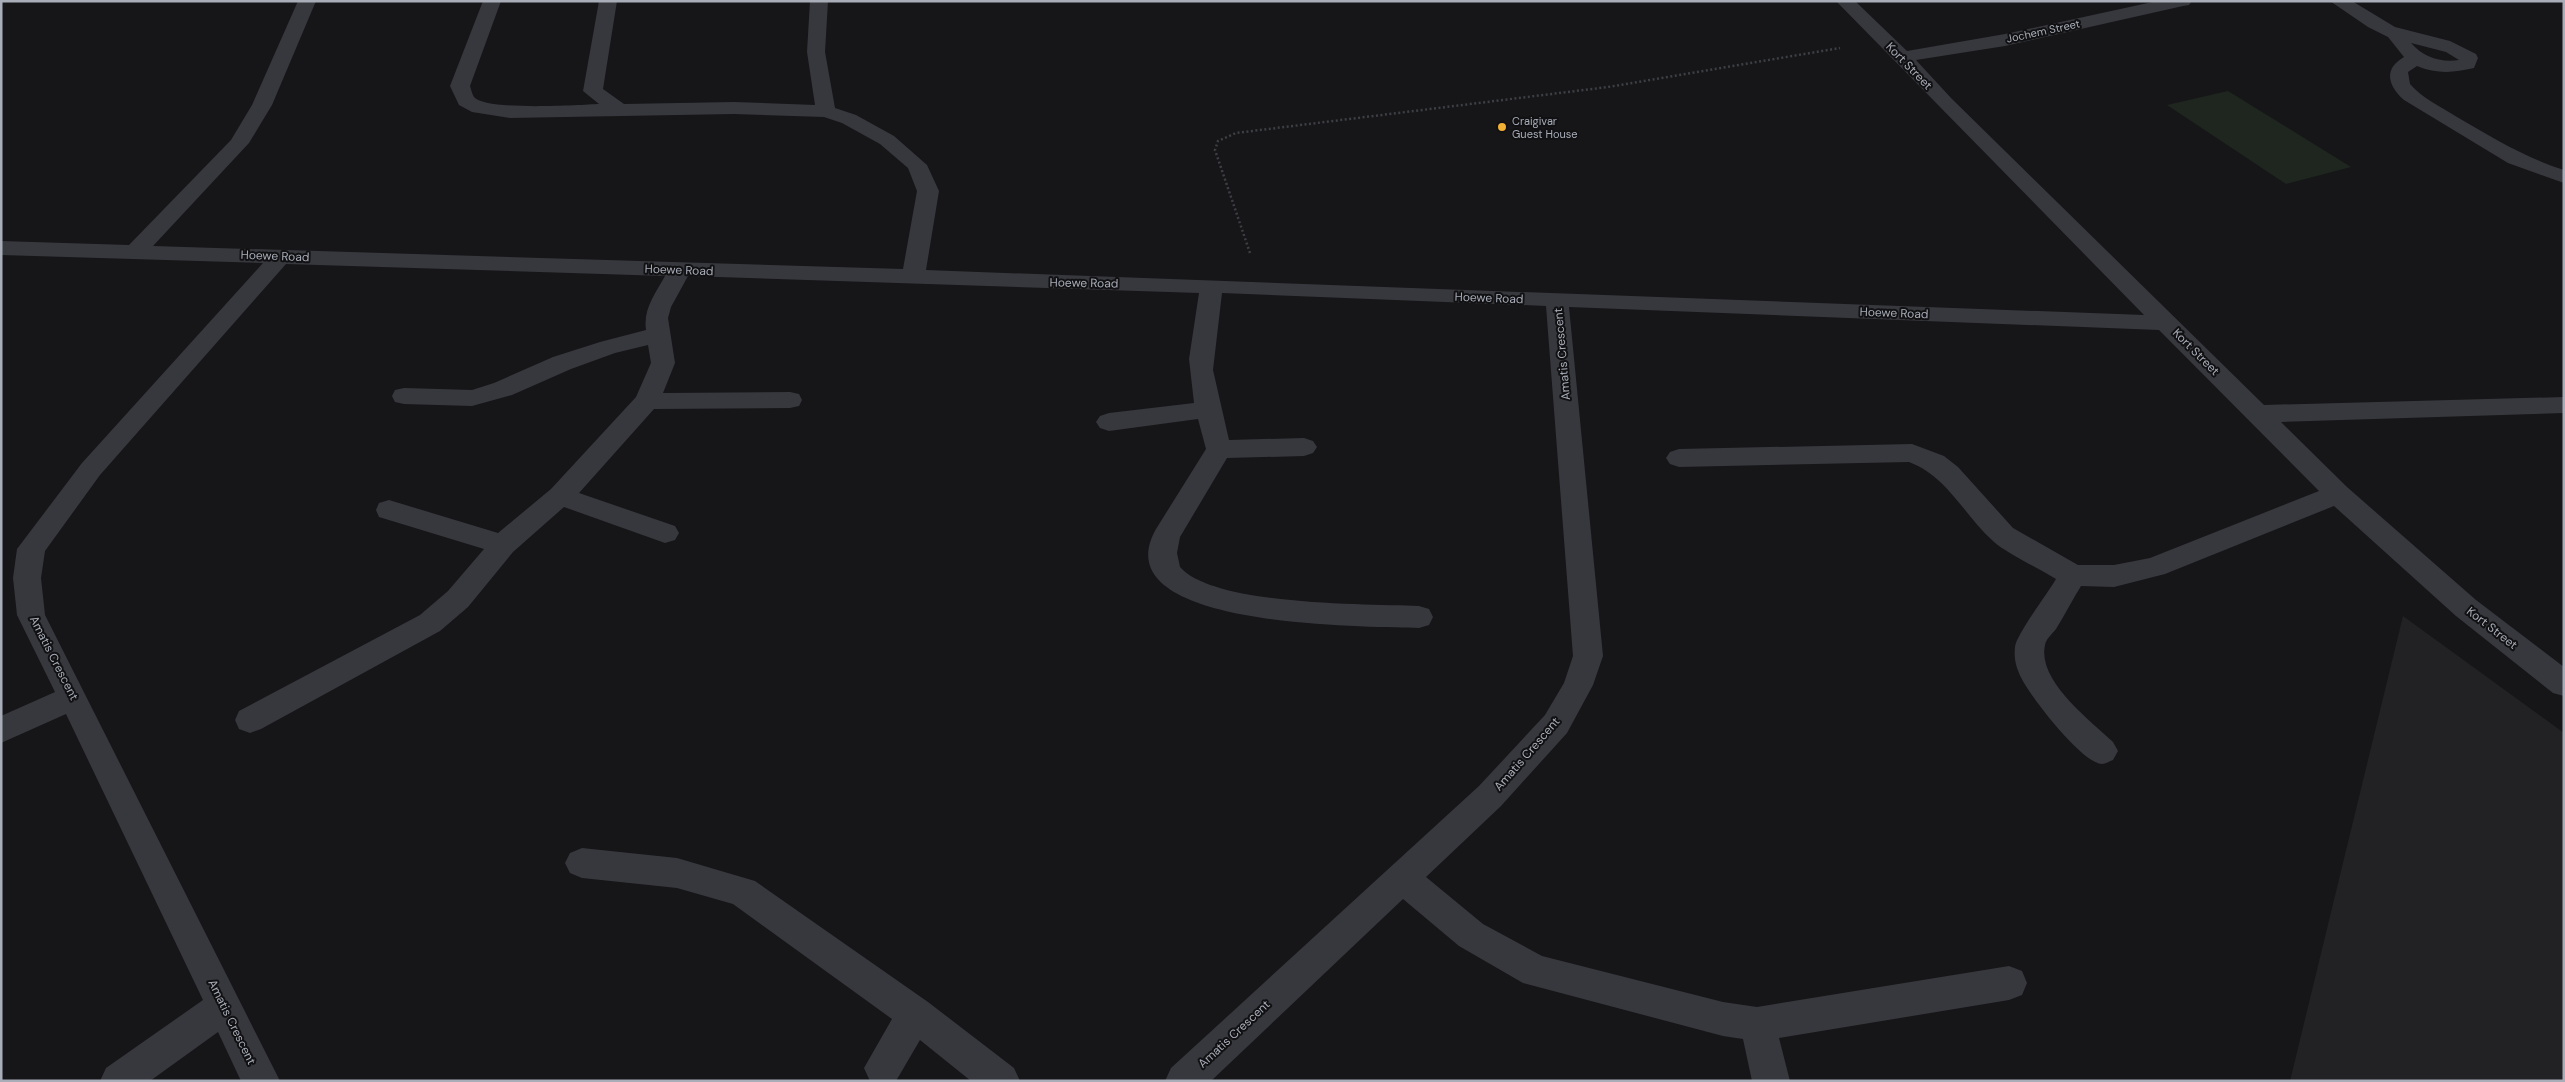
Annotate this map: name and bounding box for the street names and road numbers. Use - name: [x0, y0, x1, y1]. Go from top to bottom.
- street label: Jochem Street: [2005, 16, 2081, 46]
- street label: Kort Street: [1882, 39, 1936, 93]
- street label: Hoewe Road: [240, 247, 310, 265]
- street label: Hoewe Road: [644, 261, 714, 279]
- street label: Hoewe Road: [1049, 274, 1119, 292]
- street label: Hoewe Road: [1454, 289, 1524, 307]
- street label: Hoewe Road: [1859, 304, 1929, 322]
- street label: Amatis Crescent: [1550, 307, 1574, 401]
- street label: Kort Street: [2169, 325, 2223, 379]
- street label: Kort Street: [2463, 603, 2521, 653]
- street label: Amatis Crescent: [26, 613, 82, 703]
- street label: Amatis Crescent: [1491, 714, 1564, 794]
- street label: Amatis Crescent: [204, 977, 260, 1067]
- street label: Amatis Crescent: [1195, 996, 1274, 1071]

